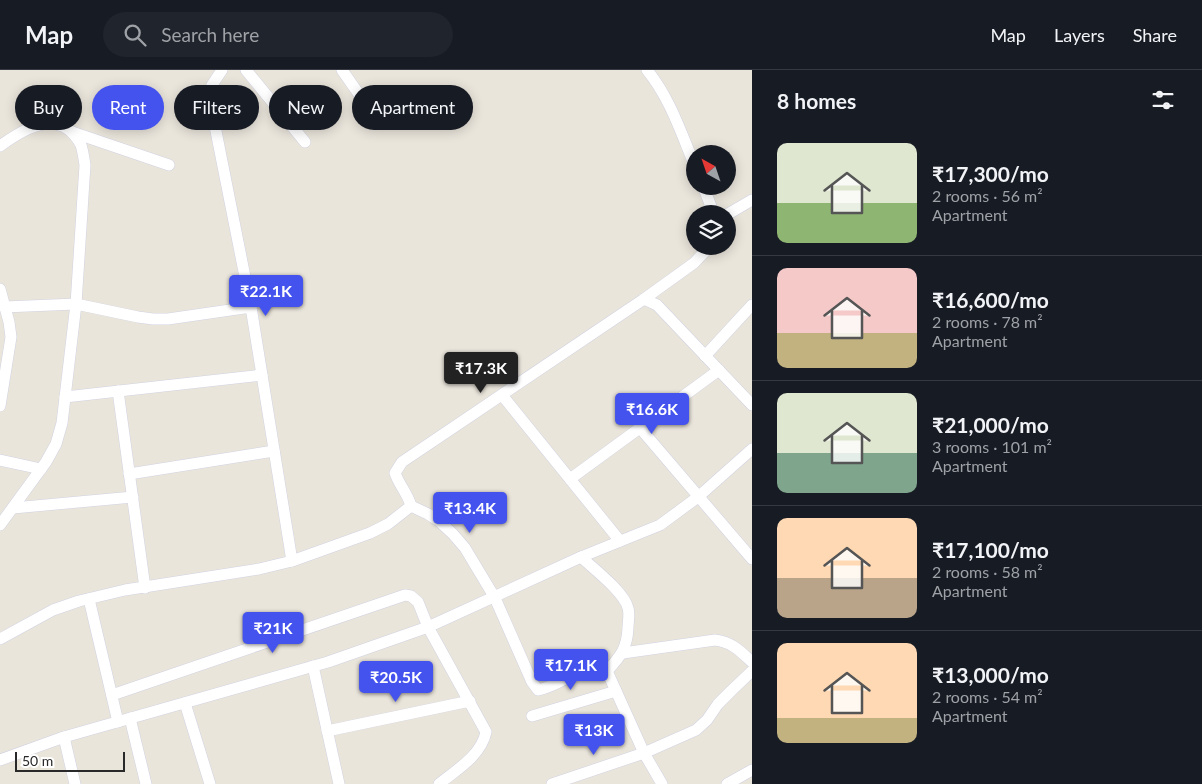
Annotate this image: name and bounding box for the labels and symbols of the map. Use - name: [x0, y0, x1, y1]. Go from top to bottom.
- north arrow: [686, 145, 736, 195]
- pin: ₹22.1K: [225, 274, 307, 317]
- pin: ₹17.3K: [440, 352, 522, 394]
- pin: ₹16.6K: [611, 392, 693, 435]
- pin: ₹13.4K: [429, 492, 511, 534]
- pin: ₹21K: [243, 612, 303, 654]
- pin: ₹17.1K: [530, 648, 612, 691]
- pin: ₹20.5K: [355, 660, 437, 703]
- pin: ₹13K: [564, 714, 624, 756]
- scale bar: [15, 749, 125, 772]

